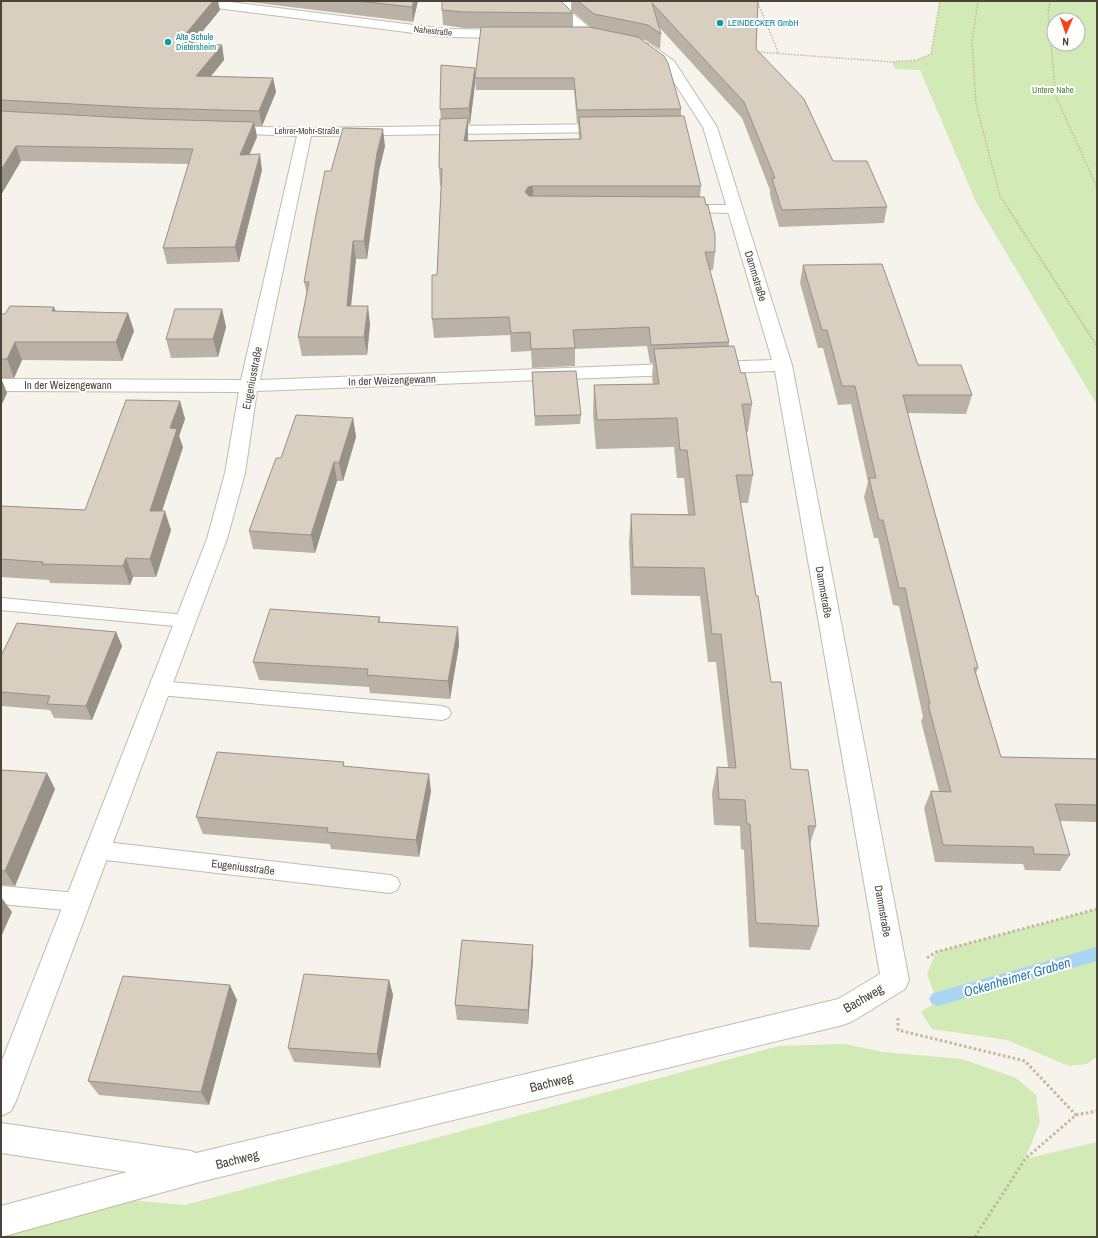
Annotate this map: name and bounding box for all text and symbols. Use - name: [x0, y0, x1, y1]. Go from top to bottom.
- north arrow: [1046, 12, 1086, 52]
- place label: LEINDECKER GmbH: [728, 17, 799, 29]
- marker: LEINDECKER GmbH: [715, 18, 725, 28]
- street label: Nahestraße: [413, 23, 453, 39]
- place label: Alte Schule Dietersheim: [175, 31, 216, 53]
- text: N: [1062, 35, 1069, 49]
- marker: Alte Schule Dietersheim: [163, 37, 173, 47]
- park label: Untere Nahe: [1032, 84, 1074, 96]
- street label: Lehrer-Mohr-Straße: [274, 125, 340, 137]
- street label: Dammstraße: [742, 249, 770, 303]
- street label: Eugeniusstraße: [239, 345, 265, 411]
- street label: In der Weizengewann: [348, 371, 436, 389]
- street label: In der Weizengewann: [24, 378, 112, 392]
- street label: Dammstraße: [813, 565, 835, 619]
- street label: Eugeniusstraße: [211, 856, 275, 878]
- street label: Dammstraße: [872, 884, 894, 938]
- water label: Ockenheimer Graben: [961, 953, 1073, 1001]
- street label: Bachweg: [840, 980, 887, 1017]
- street label: Bachweg: [528, 1069, 575, 1096]
- street label: Bachweg: [214, 1146, 261, 1173]

